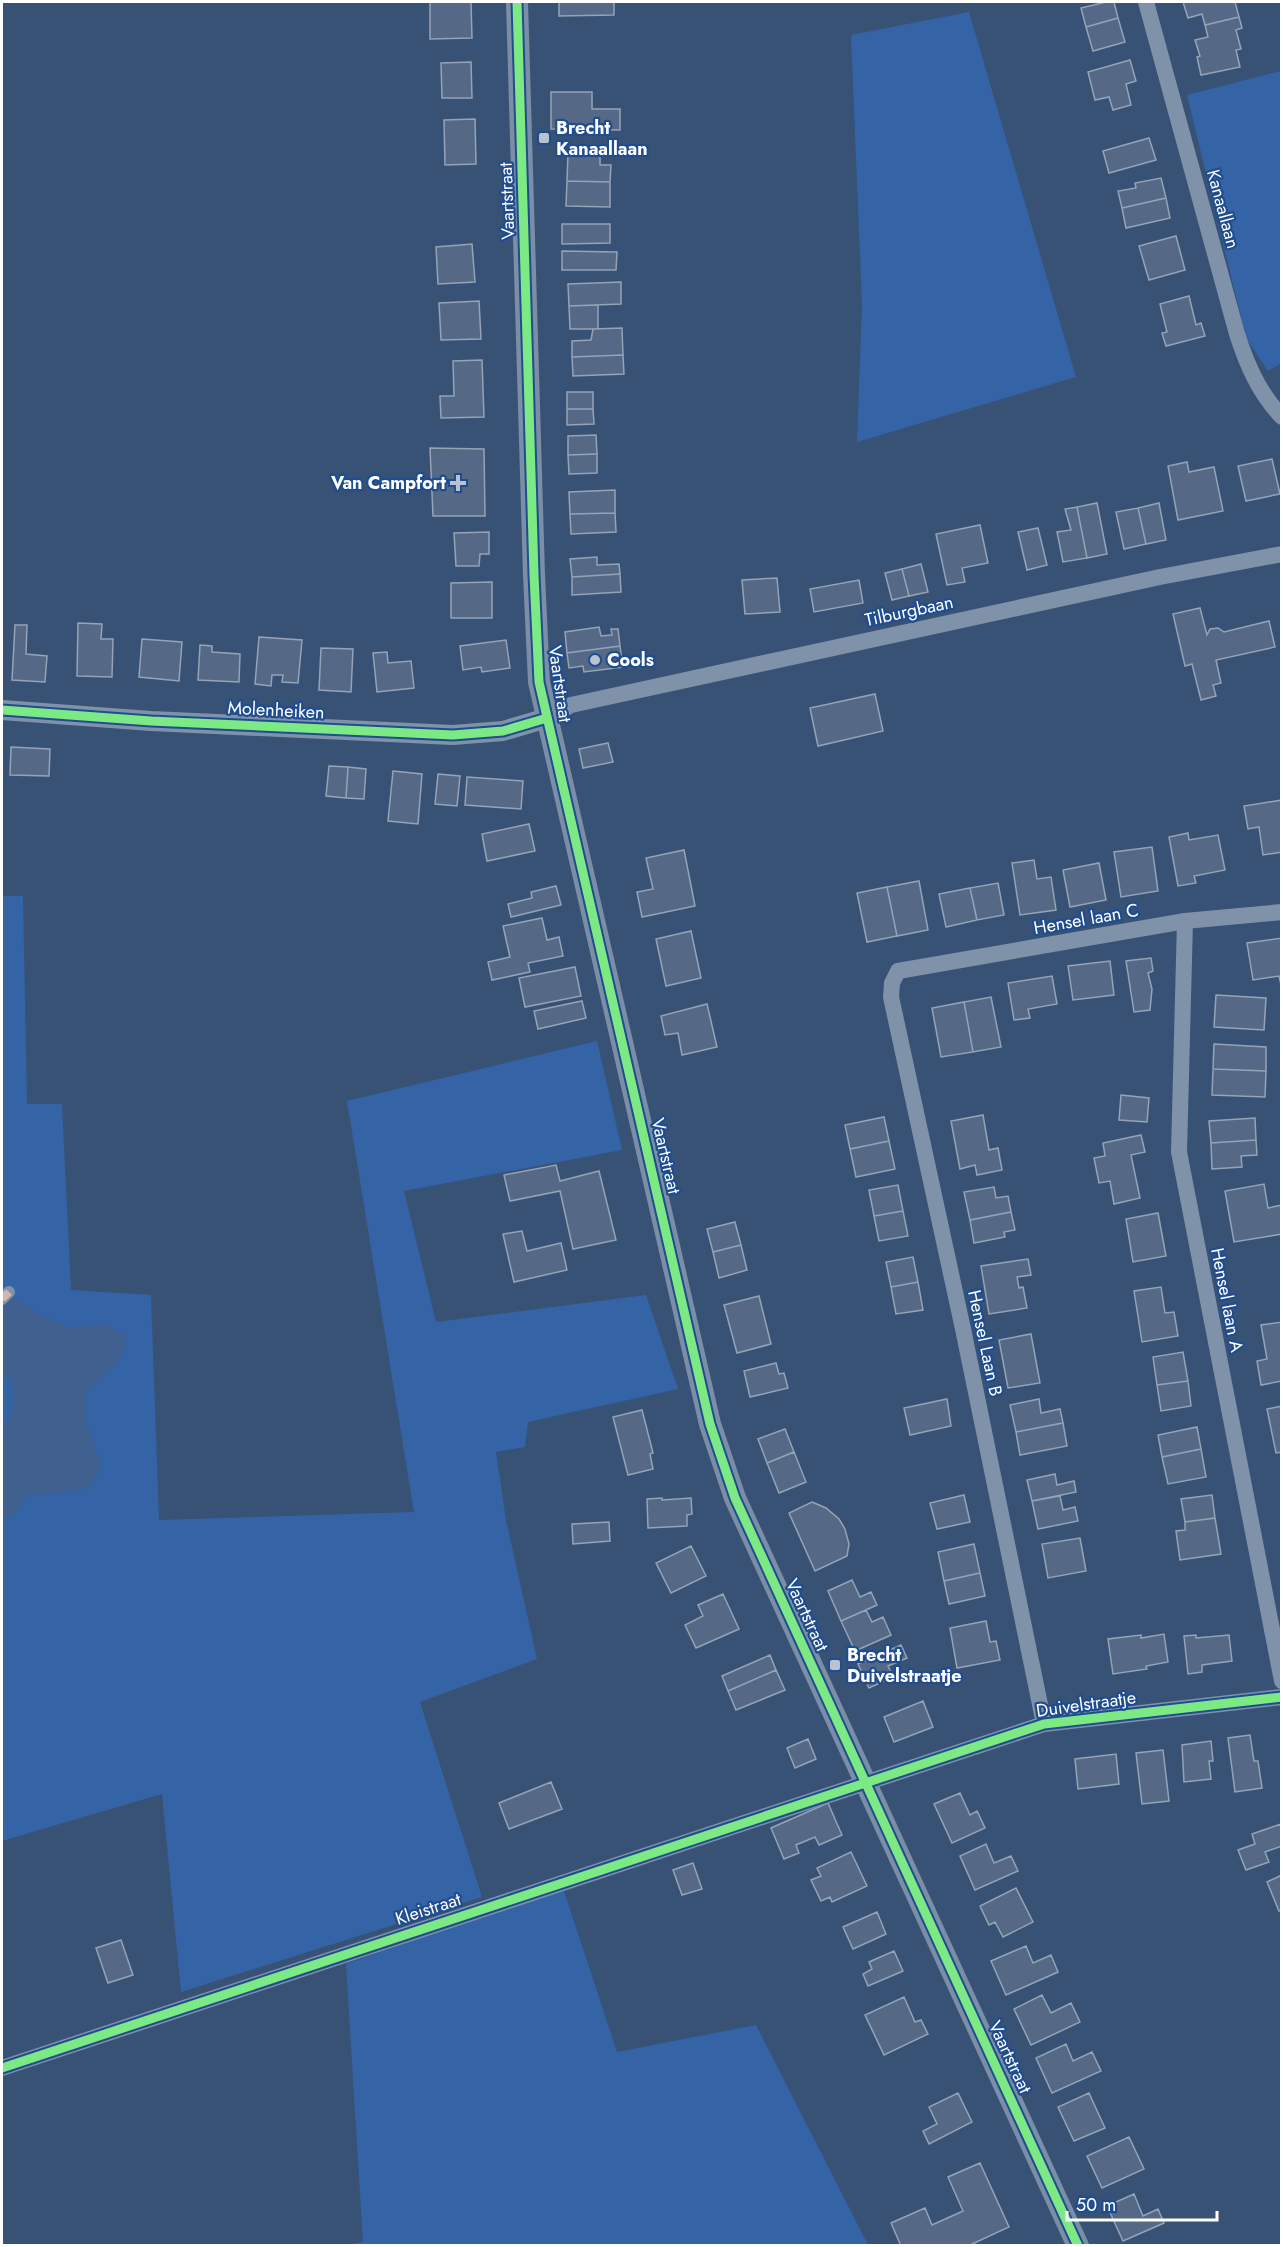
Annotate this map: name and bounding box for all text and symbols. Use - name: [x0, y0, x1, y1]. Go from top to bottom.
- place label: Brecht Kanaallaan: [556, 115, 648, 162]
- marker: Brecht Kanaallaan: [537, 131, 551, 145]
- street label: Vaartstraat: [493, 161, 521, 240]
- street label: Kanaallaan: [1200, 167, 1246, 251]
- place label: Van Campfort: [330, 470, 446, 496]
- marker: Van Campfort: [451, 476, 465, 490]
- street label: Tilburgbaan: [862, 589, 956, 633]
- street label: Vaartstraat: [542, 644, 578, 725]
- place label: Cools: [607, 647, 654, 673]
- marker: Cools: [588, 653, 602, 667]
- street label: Molenheiken: [227, 694, 325, 726]
- street label: Hensel laan C: [1031, 897, 1141, 941]
- street label: Vaartstraat: [645, 1115, 688, 1197]
- street label: Hensel laan A: [1204, 1246, 1250, 1355]
- street label: Hensel Laan B: [961, 1287, 1009, 1399]
- street label: Vaartstraat: [779, 1574, 835, 1656]
- place label: Brecht Duivelstraatje: [847, 1642, 962, 1689]
- marker: Brecht Duivelstraatje: [828, 1658, 842, 1672]
- street label: Duivelstraatje: [1034, 1684, 1138, 1724]
- street label: Kleistraat: [392, 1886, 465, 1932]
- street label: Vaartstraat: [982, 2016, 1038, 2098]
- scale bar: [1067, 2184, 1217, 2222]
- text: 50 m: [1076, 2192, 1116, 2218]

